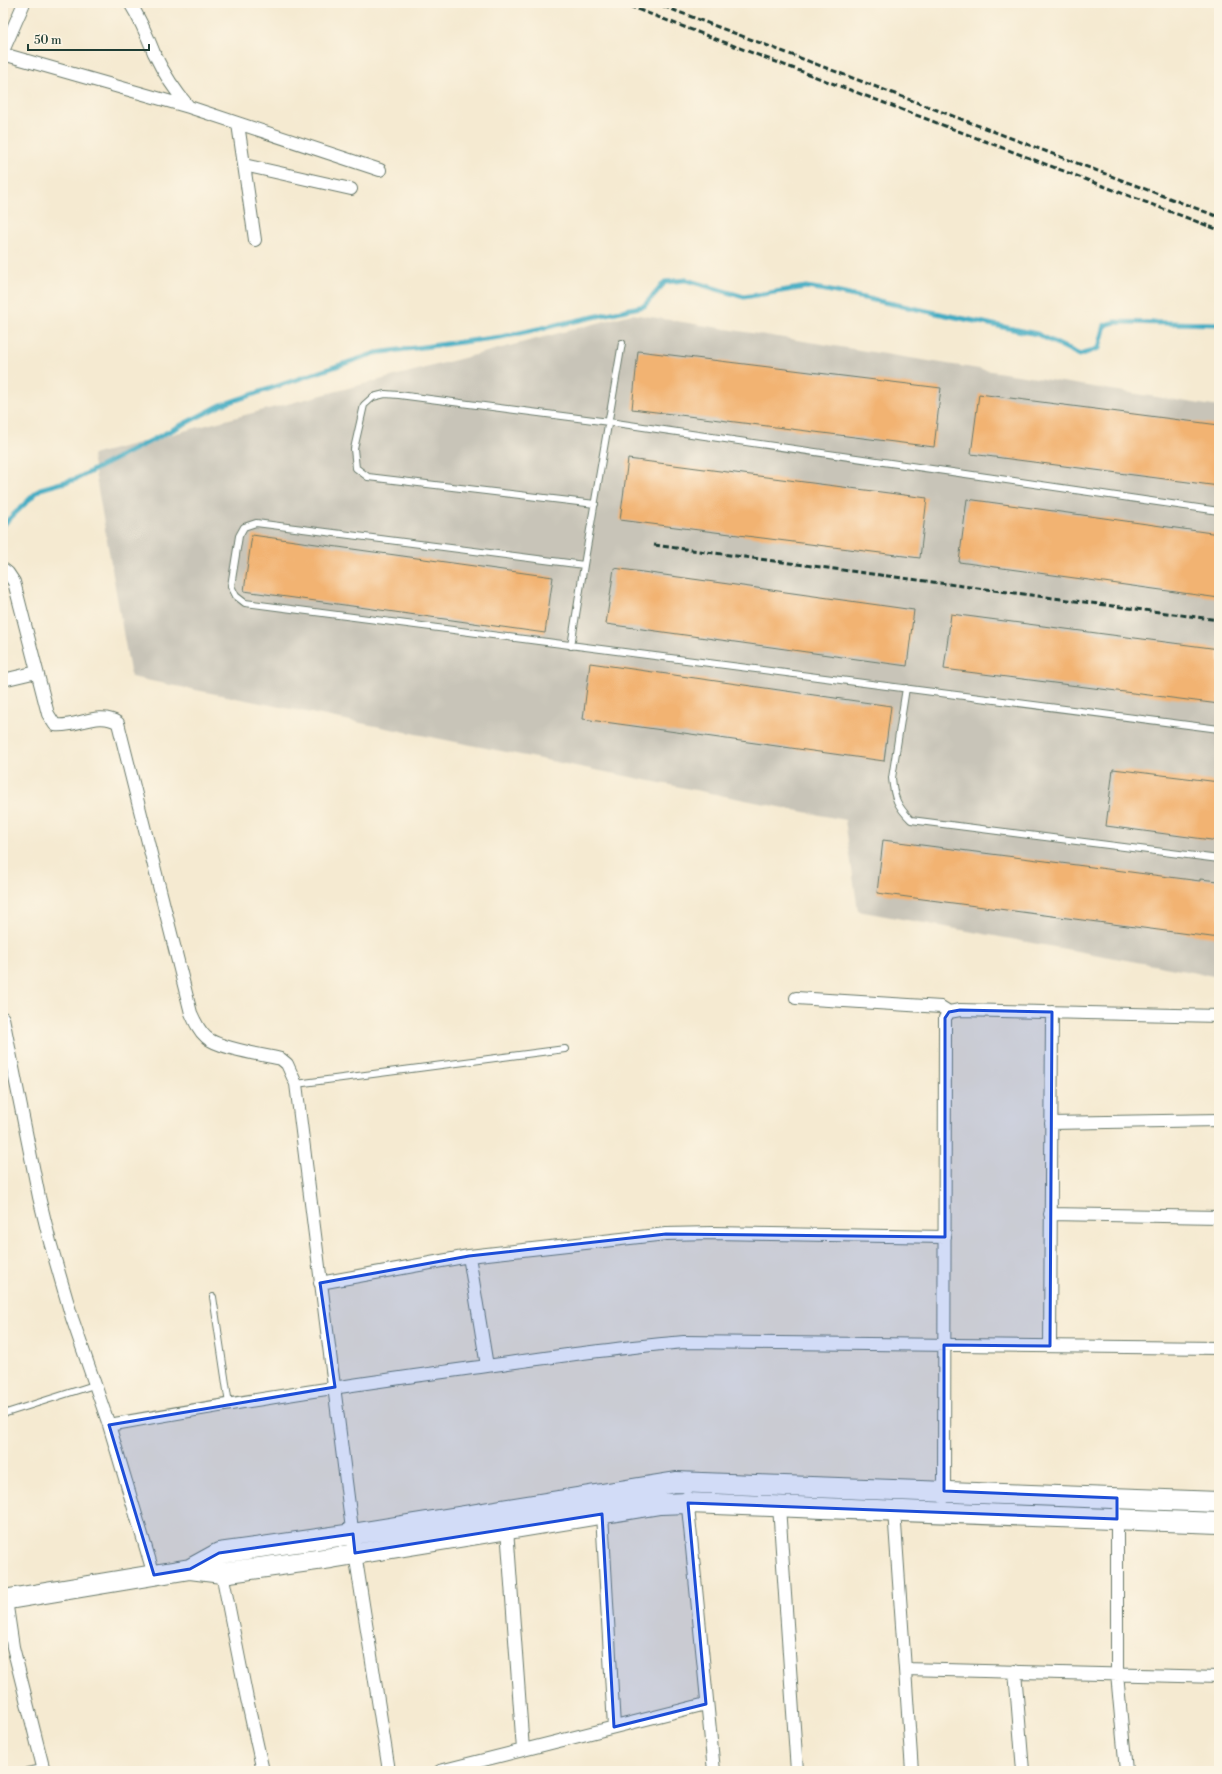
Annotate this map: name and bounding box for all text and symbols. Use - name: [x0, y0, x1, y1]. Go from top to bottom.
- scale bar: [28, 26, 149, 52]
- text: 50 m: [34, 33, 62, 48]

